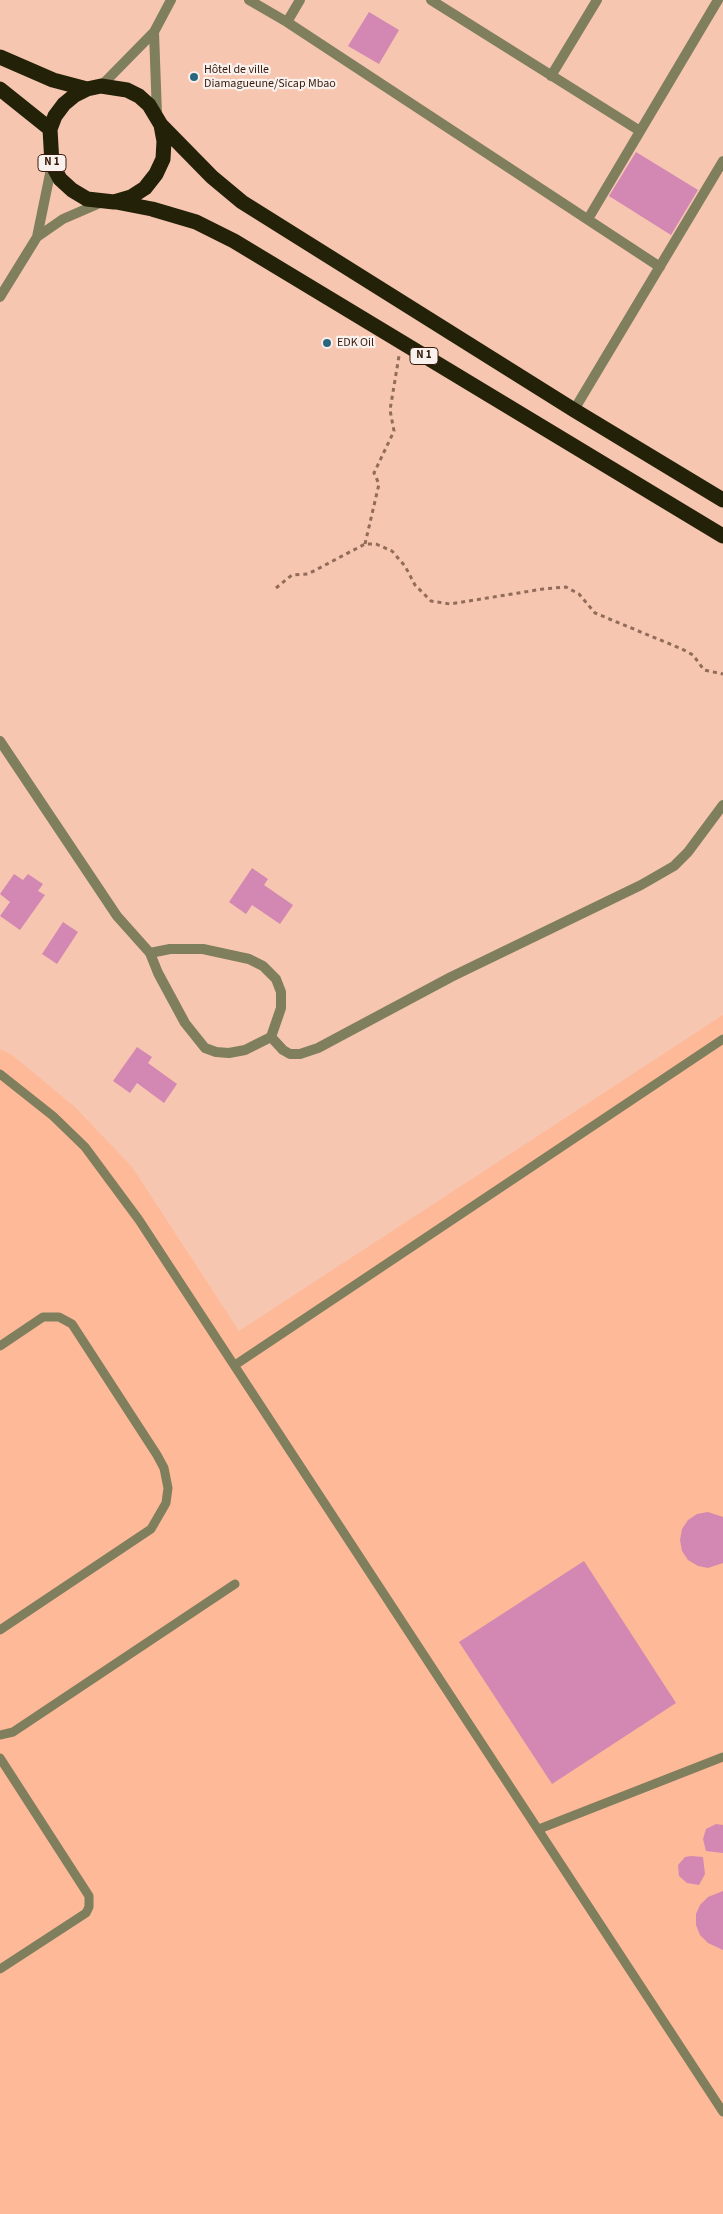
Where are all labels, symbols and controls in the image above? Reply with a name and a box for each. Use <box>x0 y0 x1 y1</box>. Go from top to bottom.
place label: Hôtel de ville Diamagueune/Sicap Mbao <box>204 63 336 91</box>
marker: Hôtel de ville Diamagueune/Sicap Mbao <box>188 71 200 83</box>
road number: N 1 <box>38 154 66 172</box>
place label: EDK Oil <box>337 336 374 350</box>
marker: EDK Oil <box>321 337 333 349</box>
road number: N 1 <box>410 348 438 364</box>

